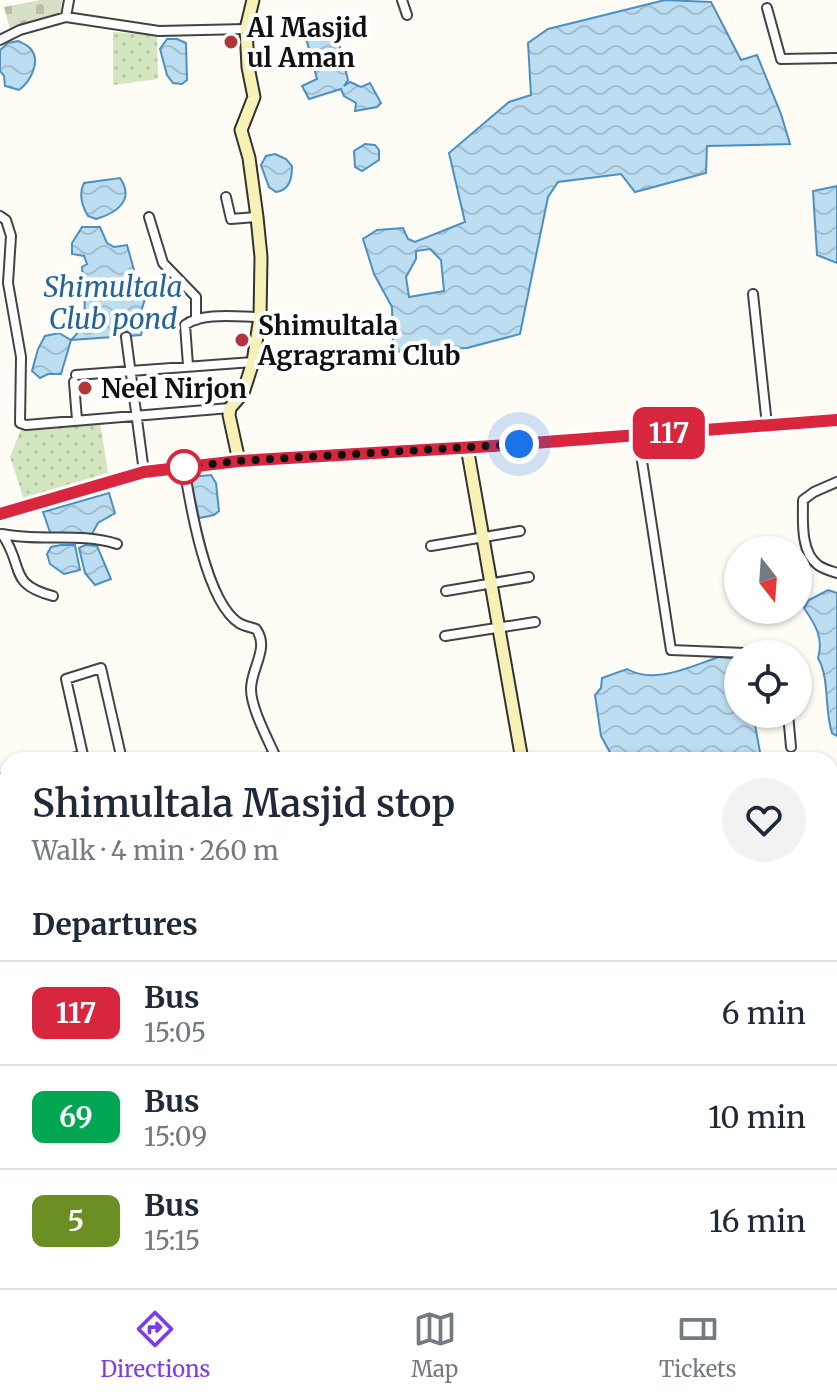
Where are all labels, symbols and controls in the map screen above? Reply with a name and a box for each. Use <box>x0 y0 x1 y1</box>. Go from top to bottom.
place label: Al Masjid ul Aman <box>246 11 368 74</box>
marker: Al Masjid ul Aman <box>222 33 240 51</box>
water label: Shimultala Club pond <box>43 269 183 337</box>
place label: Shimultala Agragrami Club <box>257 309 461 372</box>
marker: Shimultala Agragrami Club <box>233 331 251 349</box>
place label: Neel Nirjon <box>101 372 247 405</box>
marker: Neel Nirjon <box>76 379 94 397</box>
line badge: 117 <box>623 407 715 459</box>
text: 117 <box>649 415 689 451</box>
your location <box>499 424 539 464</box>
unlabelled marker <box>167 450 201 484</box>
north arrow <box>724 536 812 624</box>
map controls <box>724 536 812 728</box>
button: locate <box>724 640 812 728</box>
button: heart <box>722 778 806 862</box>
text: Shimultala Masjid stop <box>32 780 455 827</box>
text: Walk · 4 min · 260 m <box>32 834 279 867</box>
text: Departures <box>32 905 198 943</box>
text: Bus <box>144 978 200 1016</box>
text: 6 min <box>721 994 806 1032</box>
text: 117 <box>56 995 96 1031</box>
text: 15:05 <box>144 1016 206 1049</box>
text: Bus <box>144 1082 200 1120</box>
text: 10 min <box>708 1098 806 1136</box>
text: 69 <box>59 1099 93 1135</box>
text: 15:09 <box>144 1120 207 1153</box>
text: Bus <box>144 1186 200 1224</box>
text: 16 min <box>709 1202 806 1240</box>
text: 5 <box>68 1203 84 1239</box>
text: 15:15 <box>144 1224 200 1257</box>
tab: Directions <box>100 1307 210 1383</box>
tab: Map <box>411 1307 458 1383</box>
tab: Tickets <box>659 1307 737 1383</box>

